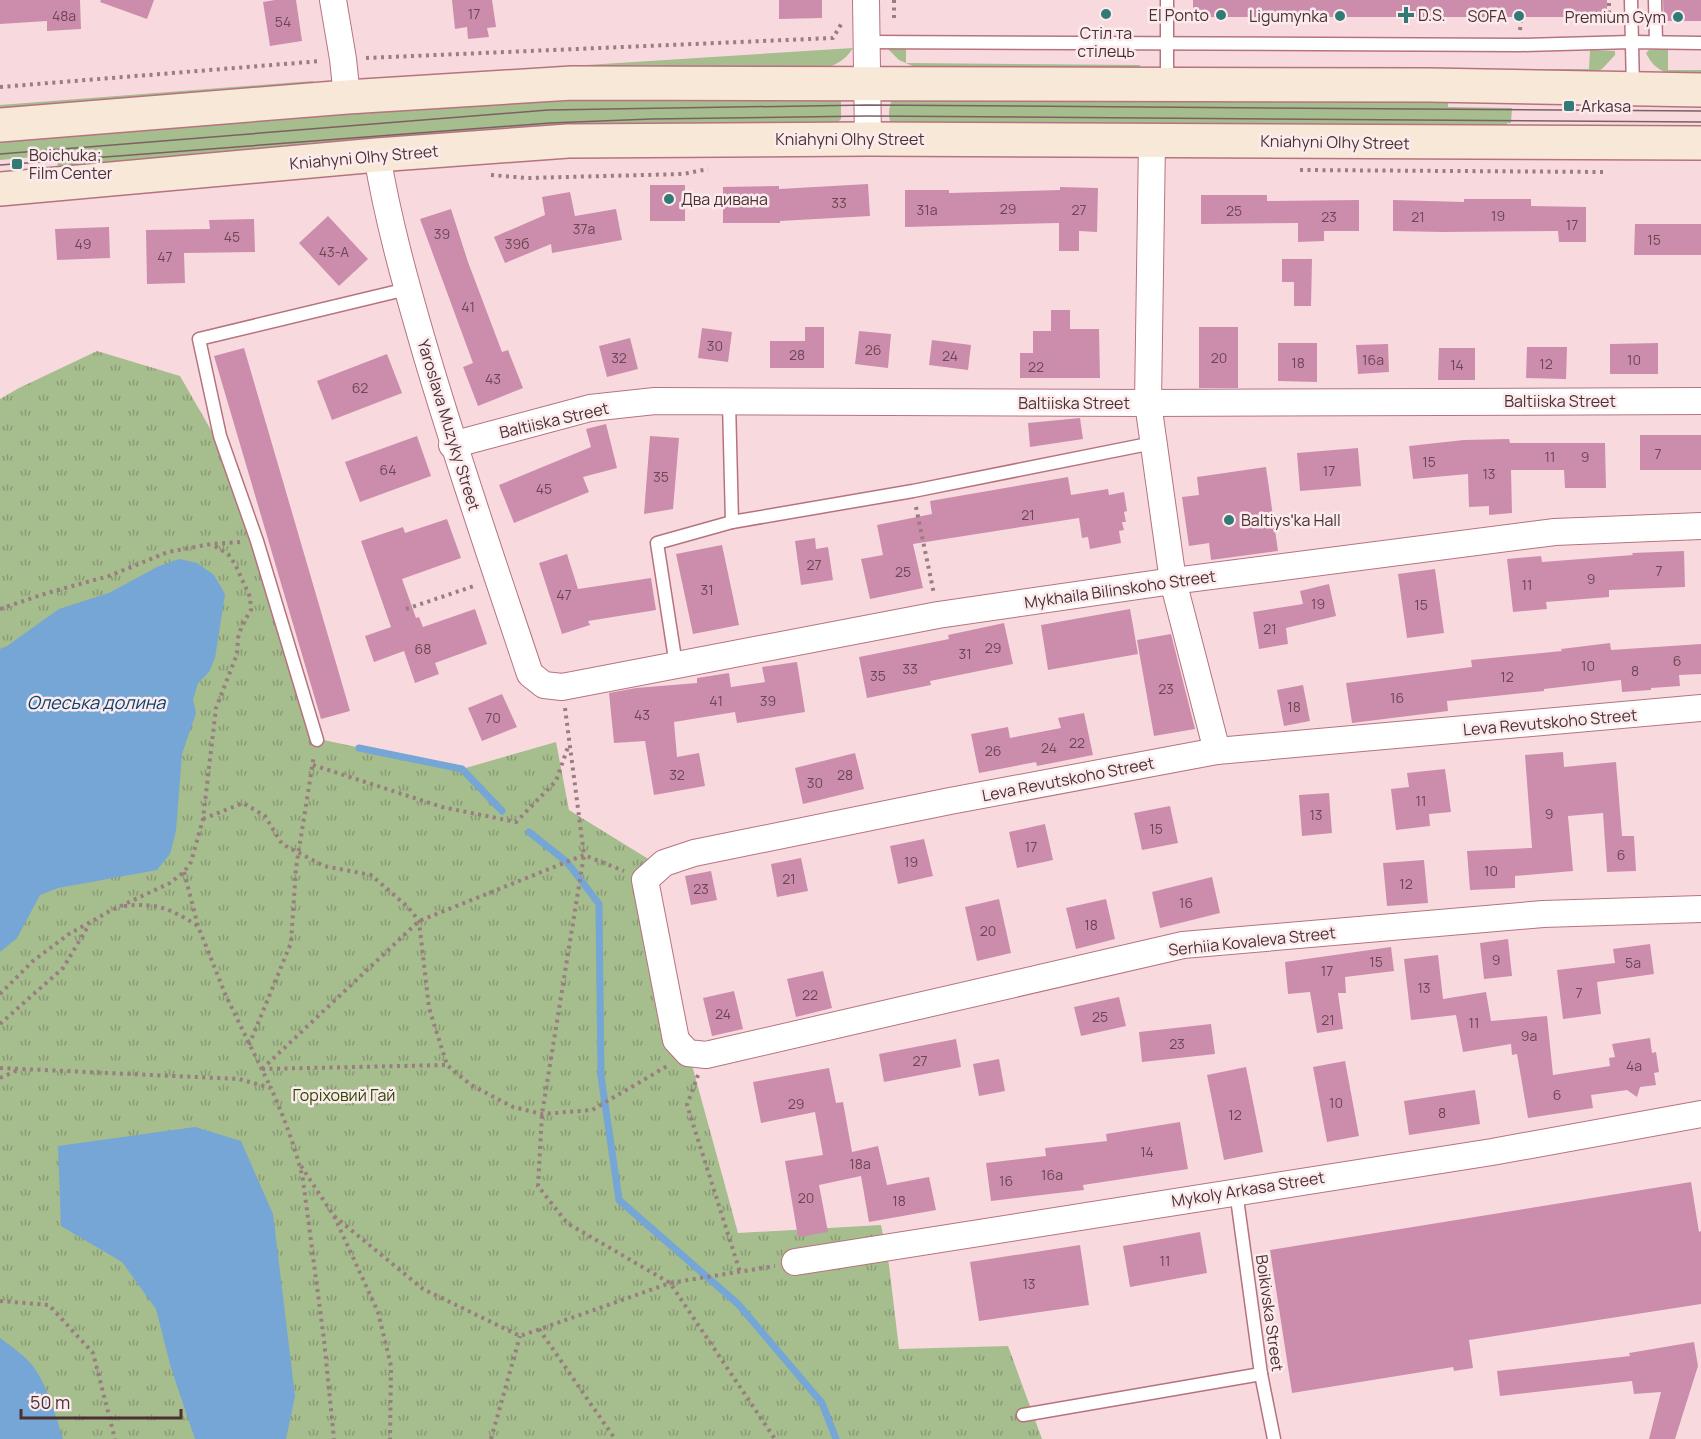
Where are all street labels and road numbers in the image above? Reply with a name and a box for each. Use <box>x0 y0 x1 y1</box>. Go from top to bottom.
street label: Kniahyni Olhy Street <box>775 128 925 150</box>
street label: Kniahyni Olhy Street <box>1260 130 1410 154</box>
street label: Kniahyni Olhy Street <box>289 140 439 174</box>
street label: Yaroslava Muzyky Street <box>412 337 486 513</box>
street label: Baltiiska Street <box>1504 390 1616 412</box>
street label: Baltiiska Street <box>1018 392 1130 414</box>
street label: Baltiiska Street <box>497 397 611 443</box>
street label: Mykhaila Bilinskoho Street <box>1023 565 1217 613</box>
street label: Leva Revutskoho Street <box>1462 703 1638 741</box>
street label: Leva Revutskoho Street <box>980 752 1156 806</box>
street label: Serhiia Kovaleva Street <box>1167 921 1337 961</box>
street label: Mykoly Arkasa Street <box>1170 1166 1326 1212</box>
street label: Boikivska Street <box>1251 1253 1289 1373</box>

